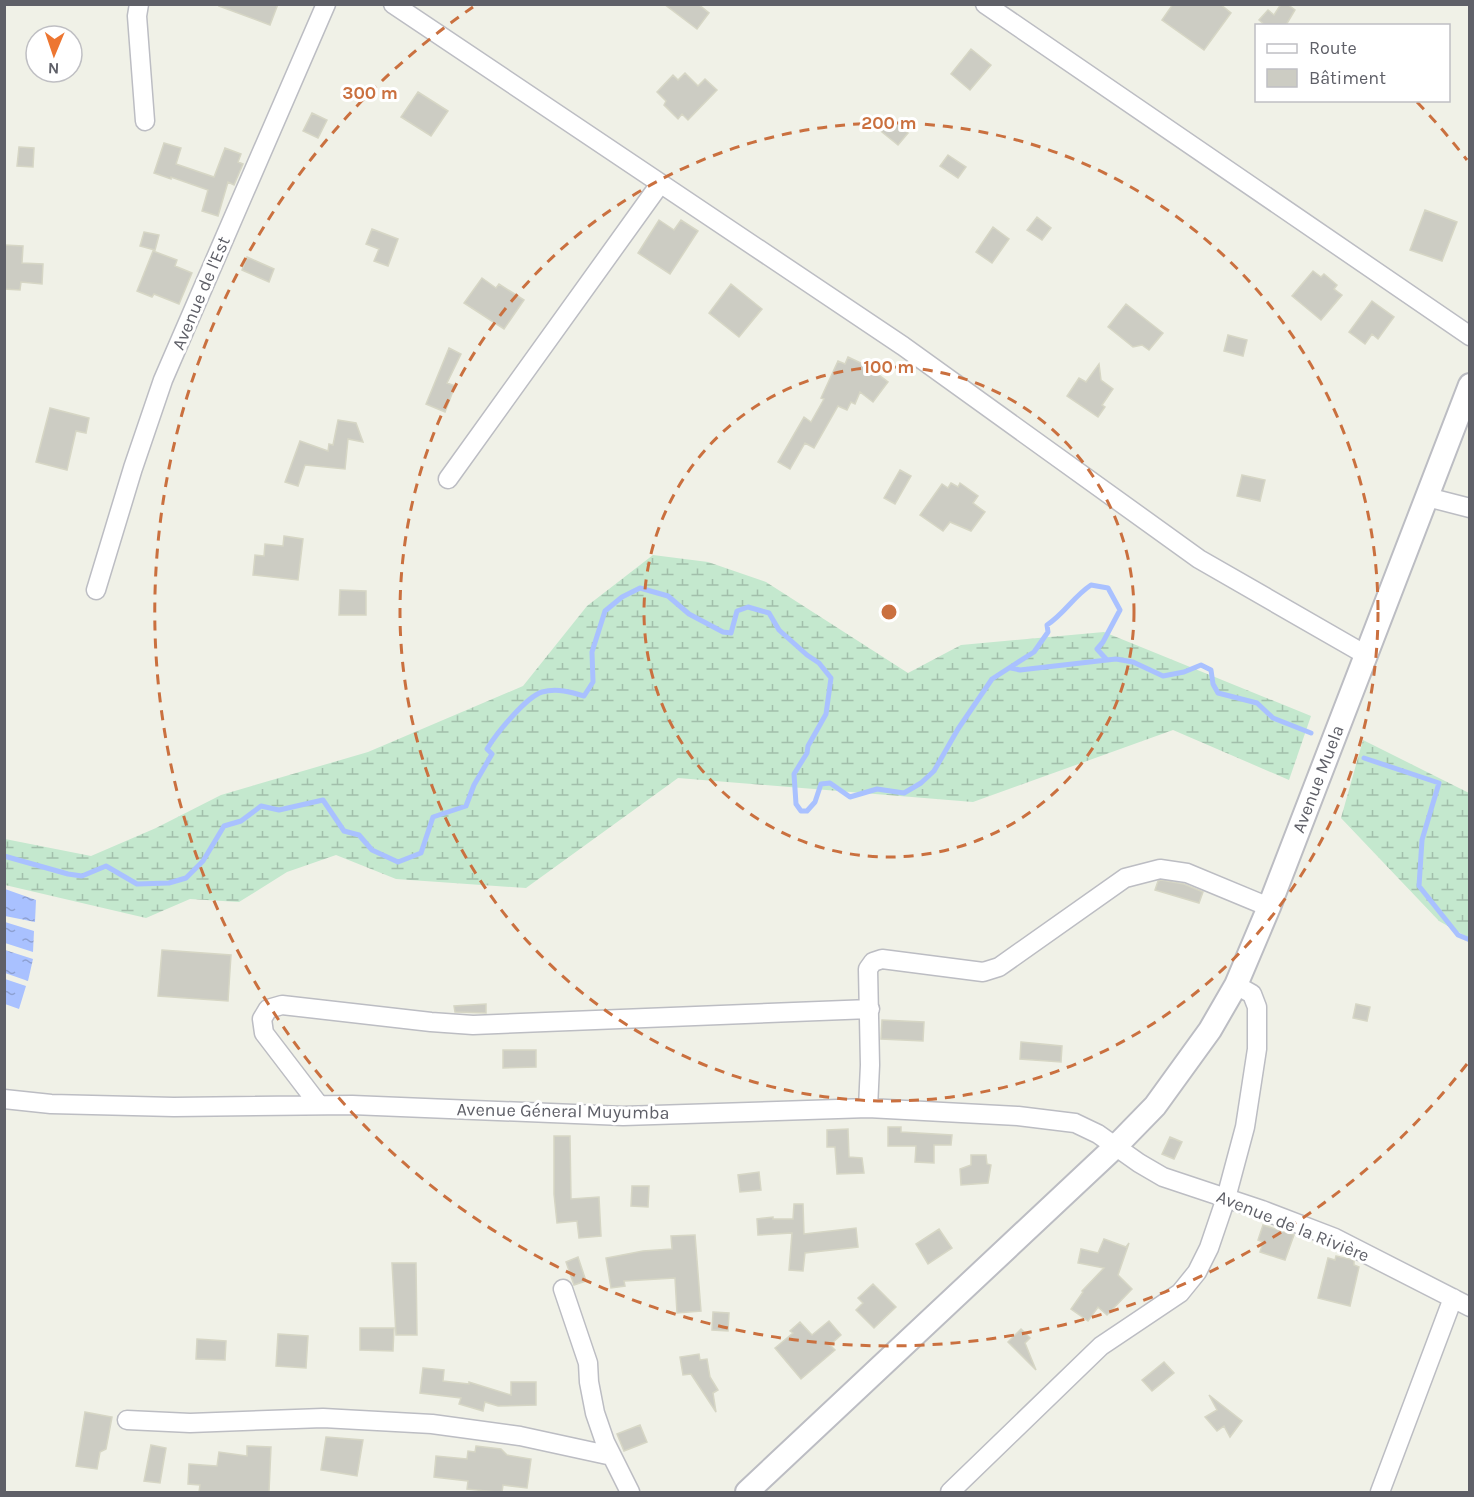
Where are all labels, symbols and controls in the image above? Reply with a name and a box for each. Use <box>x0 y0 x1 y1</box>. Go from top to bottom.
north arrow <box>24 24 84 84</box>
legend <box>1255 24 1450 102</box>
text: Route <box>1309 37 1357 59</box>
text: N <box>47 59 60 78</box>
text: Bâtiment <box>1309 67 1386 89</box>
text: 300 m <box>342 82 398 104</box>
text: 200 m <box>861 112 917 134</box>
street label: Avenue de l'Est <box>167 233 235 353</box>
text: 100 m <box>864 356 914 378</box>
centre of rings <box>879 602 899 622</box>
street label: Avenue Muela <box>1287 722 1349 836</box>
street label: Avenue Géneral Muyumba <box>456 1098 670 1124</box>
street label: Avenue de la Rivière <box>1213 1185 1373 1267</box>

